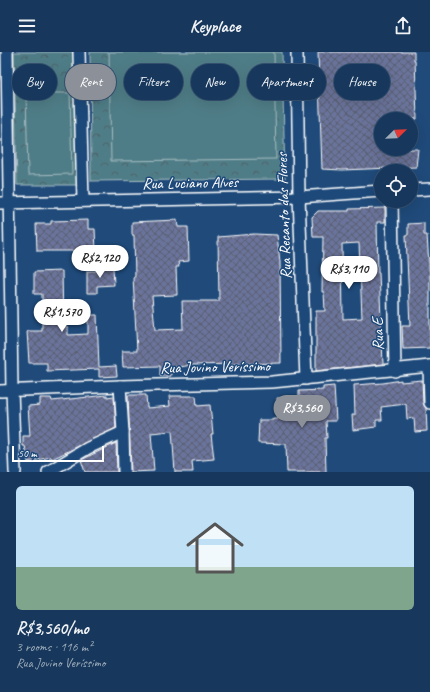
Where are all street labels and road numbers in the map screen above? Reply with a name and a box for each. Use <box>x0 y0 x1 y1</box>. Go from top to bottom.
street label: Rua Recanto das Flores <box>272 151 296 280</box>
street label: Rua Luciano Alves <box>142 172 239 194</box>
street label: Rua E <box>368 315 388 351</box>
street label: Rua Jovino Veríssimo <box>160 356 272 378</box>

